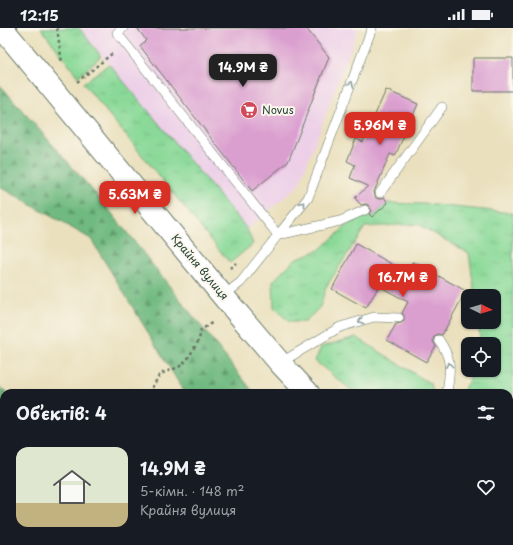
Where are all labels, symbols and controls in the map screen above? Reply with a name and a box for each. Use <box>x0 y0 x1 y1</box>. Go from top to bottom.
text: 12:15 <box>20 3 59 26</box>
pin: 14.9M ₴ <box>206 54 280 88</box>
text: 14.9M ₴ <box>218 57 268 76</box>
one-way arrow <box>346 80 354 87</box>
supermarket icon: Novus <box>239 100 259 120</box>
place label: Novus <box>262 101 294 118</box>
pin: 5.96M ₴ <box>343 112 417 146</box>
text: 5.96M ₴ <box>353 115 407 134</box>
pin: 5.63M ₴ <box>98 181 172 215</box>
text: 5.63M ₴ <box>108 184 162 203</box>
one-way arrow <box>298 202 305 209</box>
street label: Крайня вулиця <box>168 230 233 303</box>
pin: 16.7M ₴ <box>366 264 440 298</box>
text: 16.7M ₴ <box>378 267 428 286</box>
north arrow <box>461 289 501 329</box>
map controls <box>461 289 501 377</box>
one-way arrow <box>358 316 365 325</box>
button: locate <box>461 337 501 377</box>
one-way arrow <box>445 362 454 368</box>
text: Об’єктів: 4 <box>16 400 107 426</box>
icon: filters <box>475 402 497 424</box>
text: 14.9M ₴ <box>140 455 206 481</box>
icon: home <box>48 463 96 511</box>
icon: heart <box>475 476 497 498</box>
text: 5-кімн. · 148 m² <box>140 481 244 500</box>
text: Крайня вулиця <box>140 500 236 519</box>

